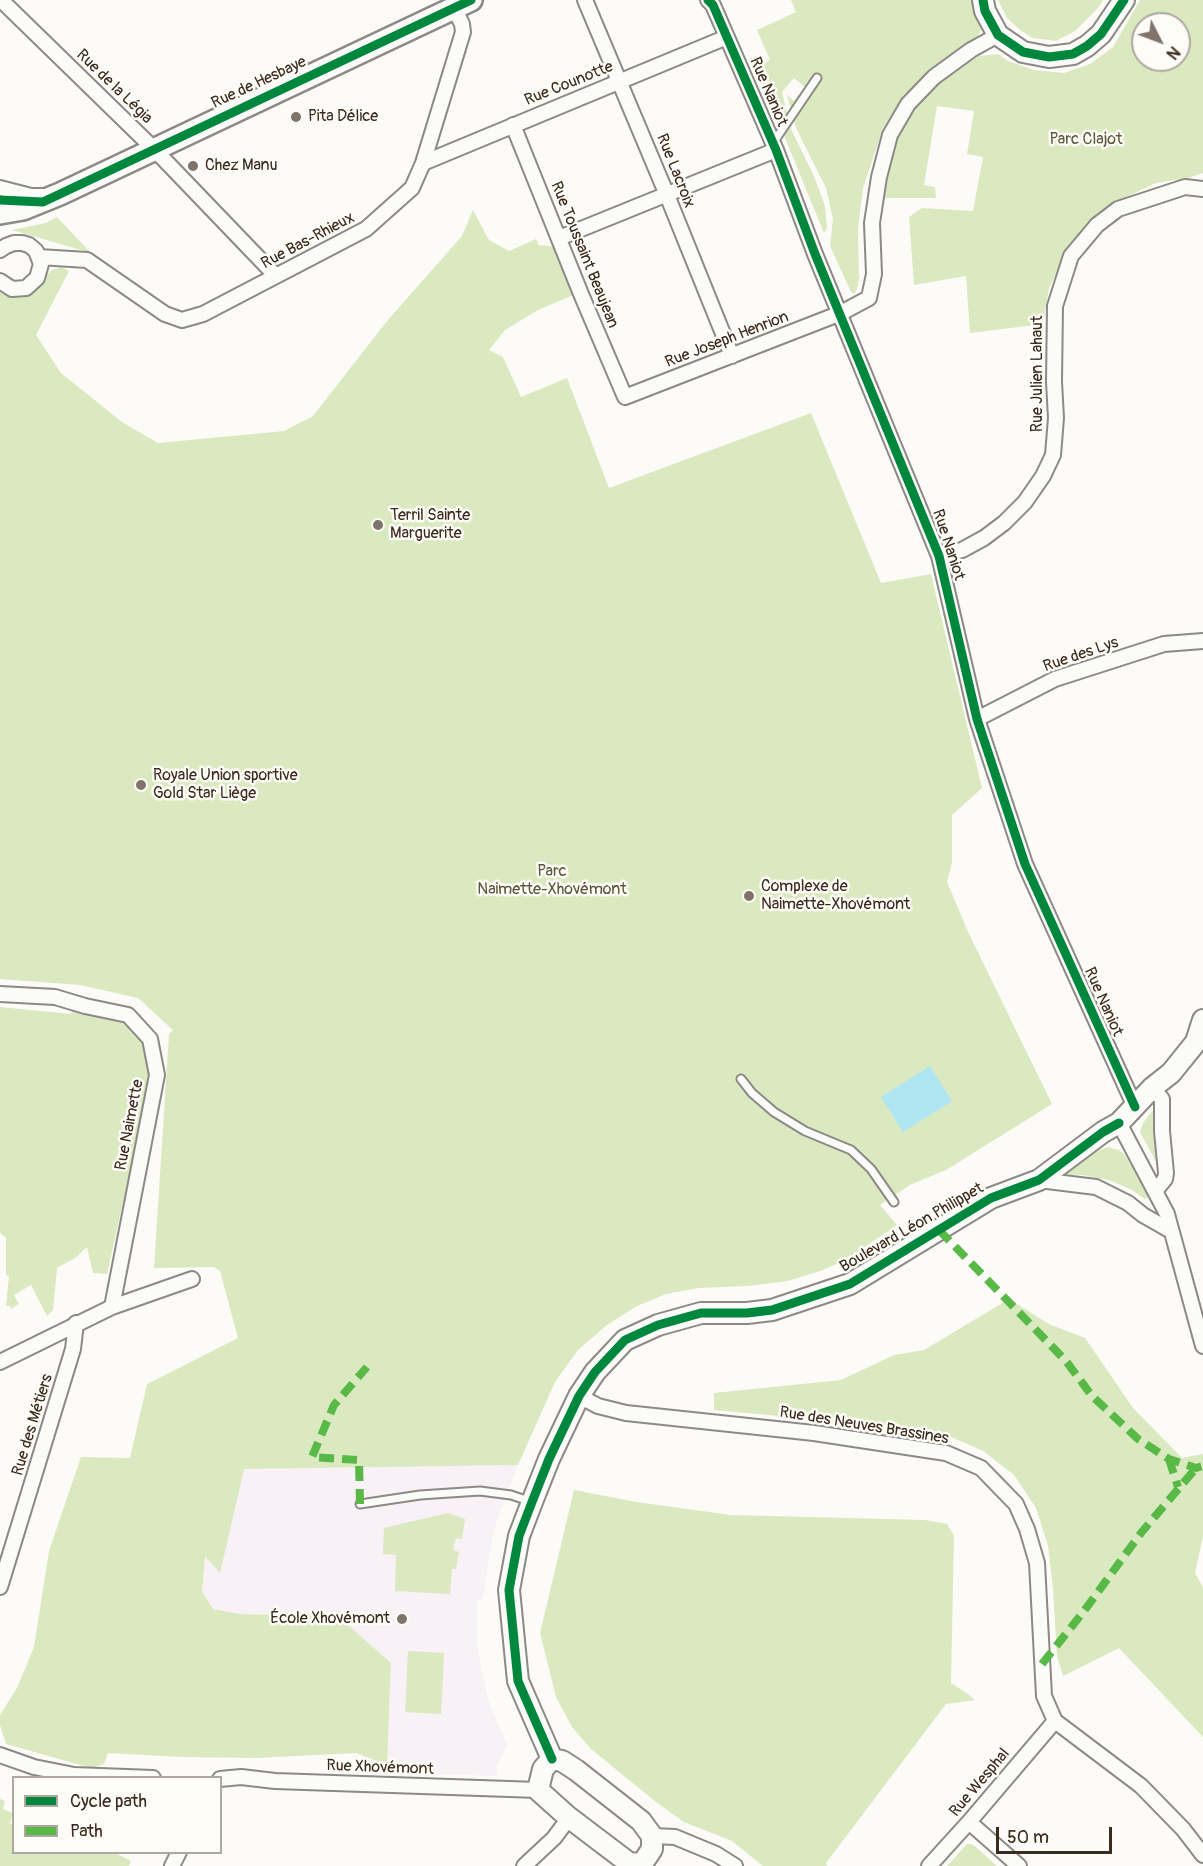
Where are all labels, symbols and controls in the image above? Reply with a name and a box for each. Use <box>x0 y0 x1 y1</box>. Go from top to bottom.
north arrow <box>1131 12 1191 72</box>
text: N <box>1162 42 1184 63</box>
street label: Rue de la Légia <box>72 46 156 128</box>
street label: Rue de Hesbaye <box>209 53 309 113</box>
street label: Rue Naniot <box>745 54 791 130</box>
street label: Rue Counotte <box>522 58 616 110</box>
place label: Pita Délice <box>308 107 378 127</box>
marker: Pita Délice <box>289 110 303 124</box>
park label: Parc Clajot <box>1050 130 1122 150</box>
street label: Rue Lacroix <box>651 131 699 211</box>
place label: Chez Manu <box>205 156 278 176</box>
marker: Chez Manu <box>186 159 200 173</box>
street label: Rue Toussaint Beaujean <box>546 179 622 331</box>
street label: Rue Bas-Rhieux <box>258 208 358 274</box>
street label: Rue Joseph Henrion <box>663 308 791 372</box>
street label: Rue Julien Lahaut <box>1028 316 1048 432</box>
place label: Terril Sainte Marguerite <box>390 506 470 544</box>
street label: Rue Naniot <box>928 507 968 583</box>
marker: Terril Sainte Marguerite <box>371 518 385 532</box>
street label: Rue des Lys <box>1041 633 1121 677</box>
place label: Royale Union sportive Gold Star Liège <box>153 766 298 804</box>
marker: Royale Union sportive Gold Star Liège <box>134 778 148 792</box>
park label: Parc Naimette-Xhovémont <box>477 862 627 900</box>
place label: Complexe de Naimette-Xhovémont <box>761 877 910 915</box>
marker: Complexe de Naimette-Xhovémont <box>742 889 756 903</box>
street label: Rue Naniot <box>1079 965 1127 1039</box>
street label: Rue Naimette <box>112 1078 148 1172</box>
street label: Boulevard Léon Philippet <box>837 1179 987 1277</box>
street label: Rue des Métiers <box>8 1372 58 1478</box>
street label: Rue des Neuves Brassines <box>778 1403 950 1449</box>
place label: École Xhovémont <box>270 1609 390 1629</box>
marker: École Xhovémont <box>395 1612 409 1626</box>
street label: Rue Wesphal <box>946 1745 1014 1821</box>
street label: Rue Xhovémont <box>326 1757 434 1779</box>
legend <box>12 1776 222 1854</box>
text: Cycle path <box>70 1790 147 1813</box>
scale bar <box>999 1815 1114 1853</box>
text: Path <box>70 1820 103 1843</box>
text: 50 m <box>1007 1826 1049 1849</box>

